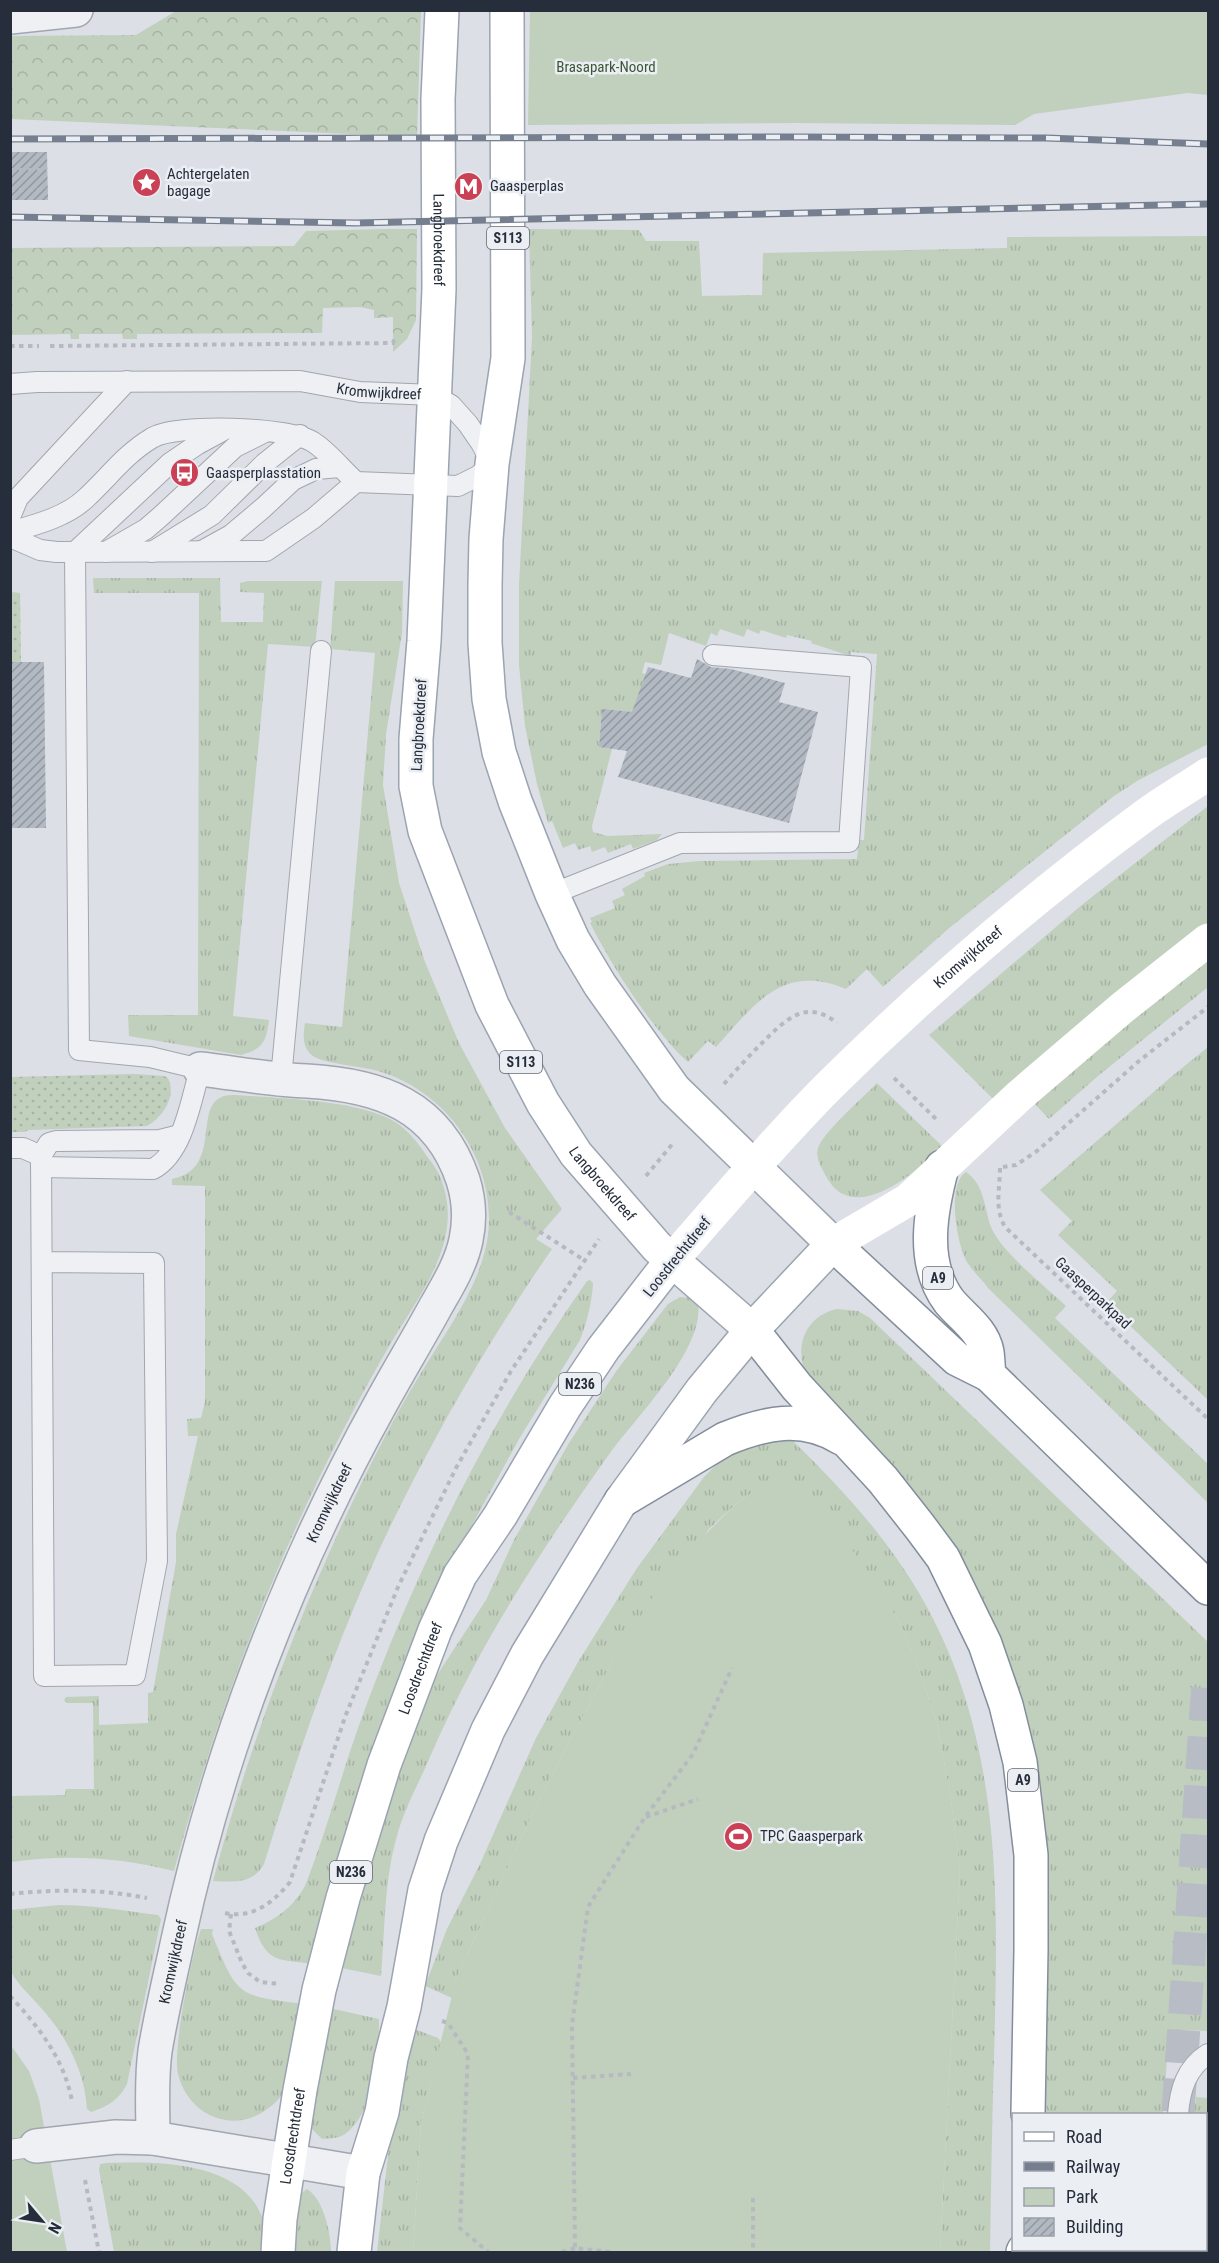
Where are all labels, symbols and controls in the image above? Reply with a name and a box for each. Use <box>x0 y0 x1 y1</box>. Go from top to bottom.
park label: Brasapark-Noord <box>556 58 656 76</box>
place label: Achtergelaten bagage <box>167 165 250 200</box>
place icon: Achtergelaten bagage <box>130 167 162 199</box>
metro station icon: Gaasperplas <box>453 170 485 202</box>
place label: Gaasperplas <box>490 177 564 195</box>
street label: Langbroekdreef <box>429 193 448 287</box>
road number: S113 <box>487 227 529 249</box>
street label: Kromwijkdreef <box>335 379 422 403</box>
bus stop icon: Gaasperplasstation <box>169 457 201 489</box>
place label: Gaasperplasstation <box>206 464 321 482</box>
street label: Langbroekdreef <box>408 678 430 772</box>
street label: Kromwijkdreef <box>930 922 1006 992</box>
road number: S113 <box>500 1051 542 1073</box>
street label: Langbroekdreef <box>565 1144 639 1225</box>
street label: Loosdrechtdreef <box>639 1213 715 1300</box>
street label: Gaasperparkpad <box>1051 1253 1135 1333</box>
road number: A9 <box>923 1267 953 1289</box>
road number: N236 <box>559 1373 601 1395</box>
street label: Kromwijkdreef <box>303 1460 356 1545</box>
street label: Loosdrechtdreef <box>395 1619 446 1717</box>
road number: A9 <box>1008 1769 1038 1791</box>
sports icon: TPC Gaasperpark <box>723 1820 755 1852</box>
place label: TPC Gaasperpark <box>760 1827 863 1845</box>
road number: N236 <box>330 1861 372 1883</box>
street label: Kromwijkdreef <box>155 1918 191 2006</box>
street label: Loosdrechtdreef <box>277 2086 309 2186</box>
legend <box>1012 2113 1207 2251</box>
text: Road <box>1066 2126 1102 2147</box>
text: Railway <box>1066 2156 1121 2177</box>
text: Park <box>1066 2186 1098 2207</box>
north arrow <box>12 2191 72 2251</box>
text: Building <box>1066 2216 1123 2237</box>
text: N <box>44 2219 65 2237</box>

